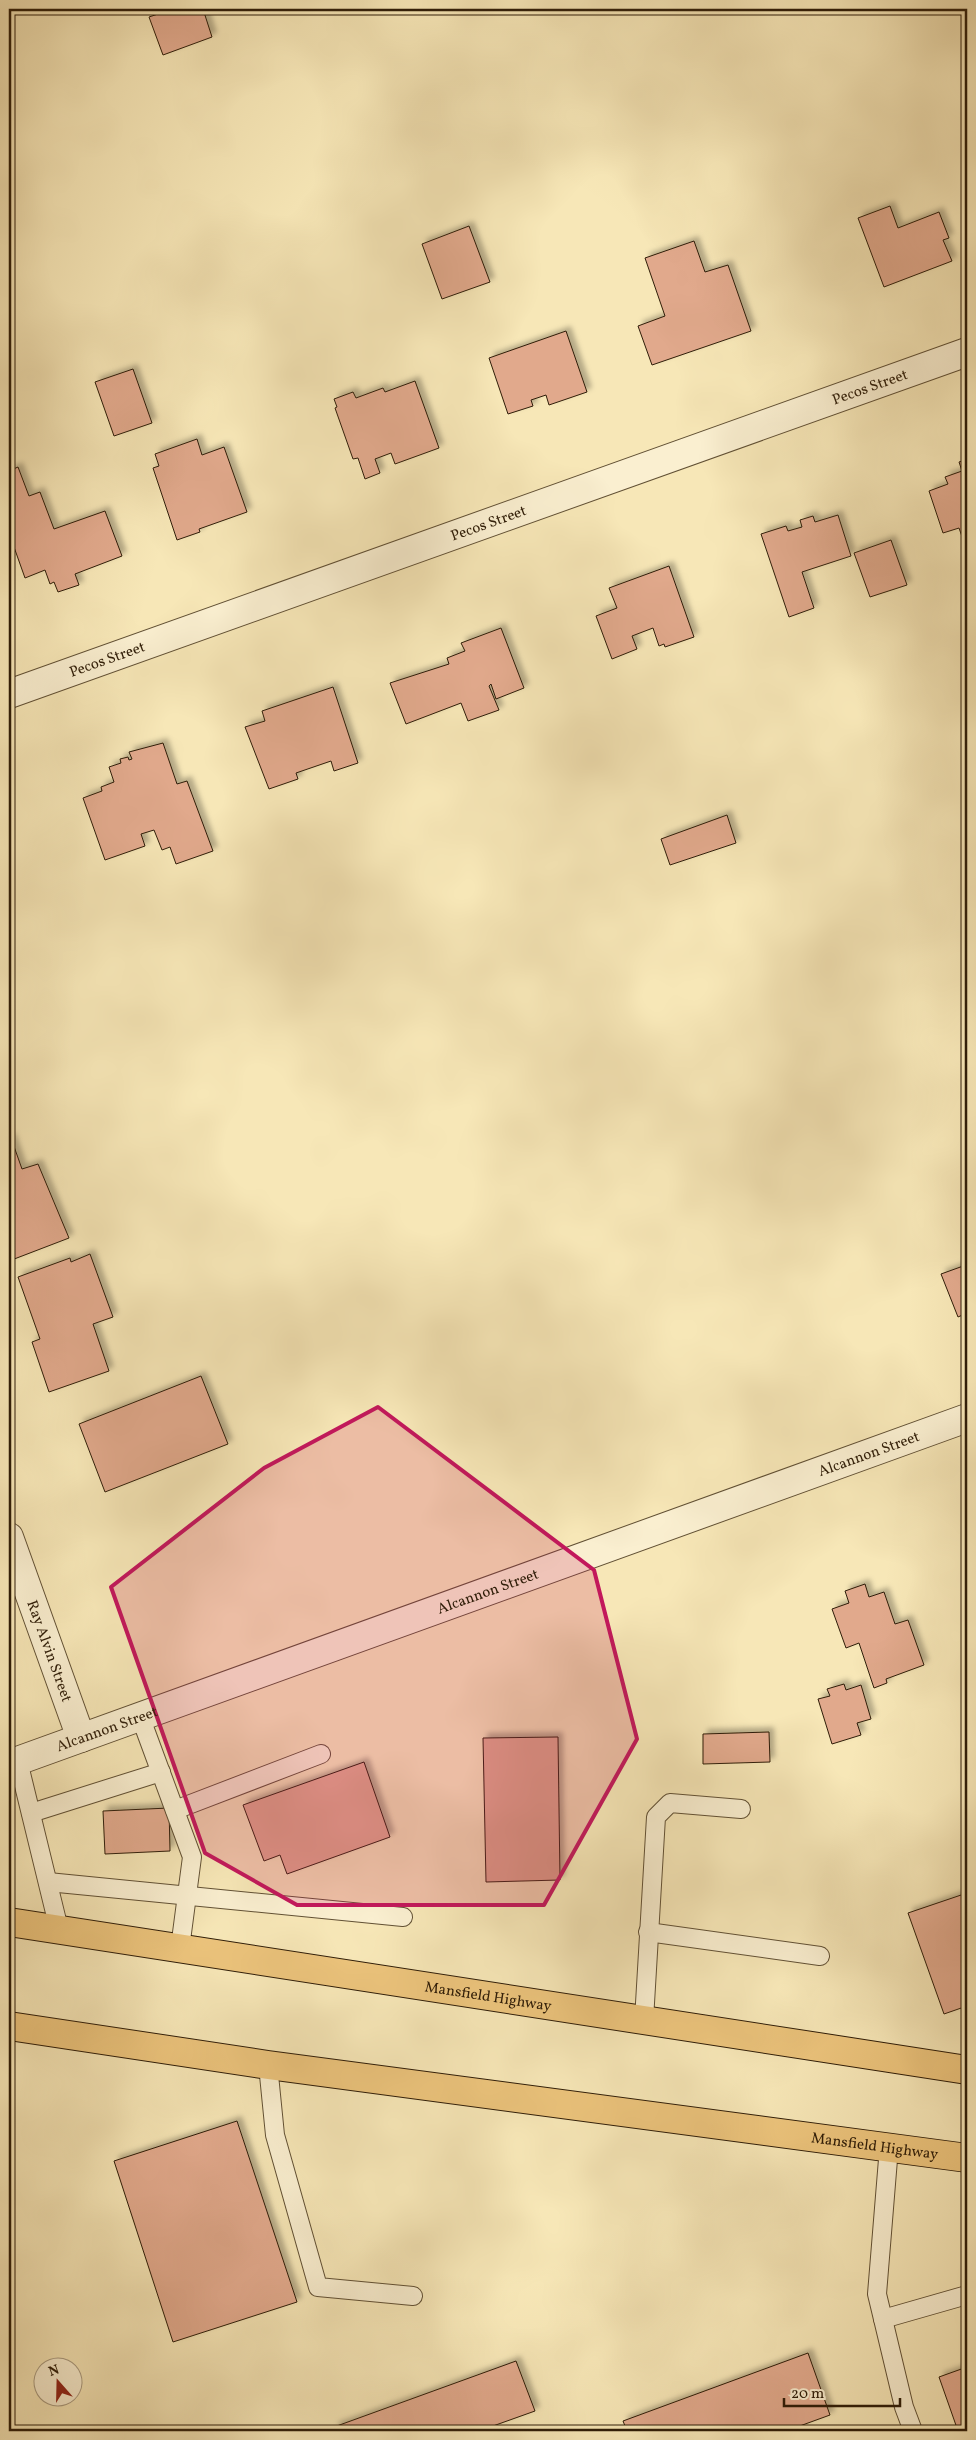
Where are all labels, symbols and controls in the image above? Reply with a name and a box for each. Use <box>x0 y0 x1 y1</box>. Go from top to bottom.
street label: Pecos Street <box>830 365 911 411</box>
street label: Pecos Street <box>448 501 530 547</box>
street label: Pecos Street <box>67 637 148 684</box>
street label: Alcannon Street <box>815 1427 923 1483</box>
street label: Alcannon Street <box>435 1565 542 1620</box>
street label: Ray Alvin Street <box>20 1598 76 1705</box>
street label: Alcannon Street <box>54 1702 161 1758</box>
street label: Mansfield Highway <box>423 1977 553 2018</box>
street label: Mansfield Highway <box>810 2128 939 2166</box>
north arrow <box>32 2358 82 2408</box>
text: N <box>46 2361 62 2382</box>
scale bar <box>784 2375 900 2407</box>
text: 20 m <box>791 2384 824 2405</box>

